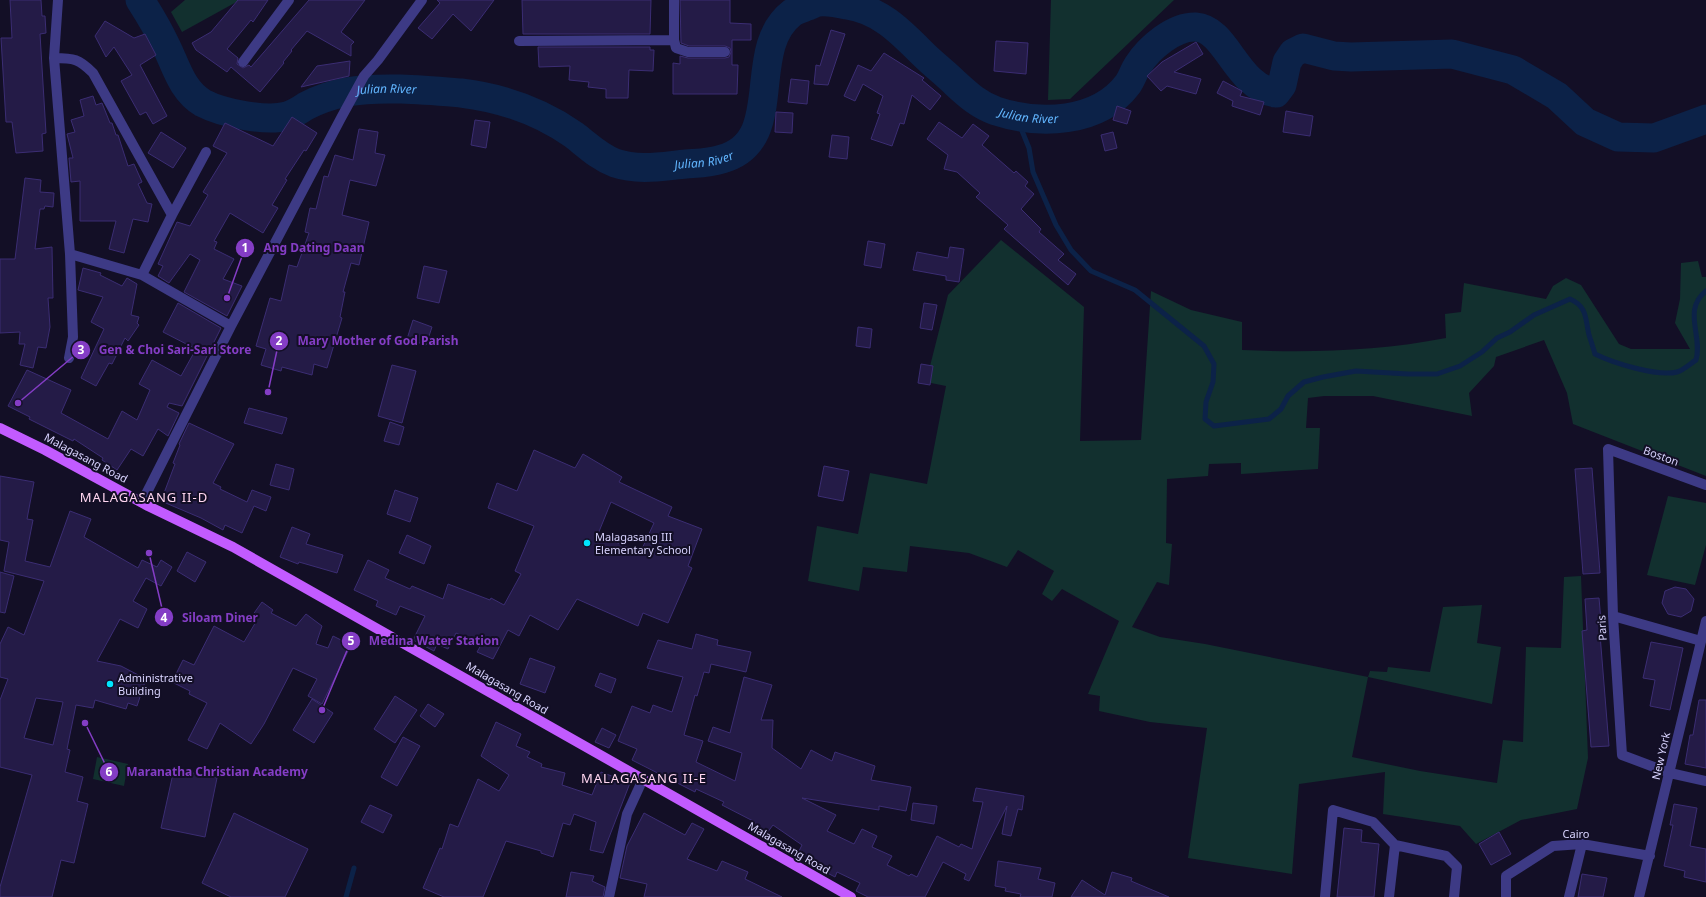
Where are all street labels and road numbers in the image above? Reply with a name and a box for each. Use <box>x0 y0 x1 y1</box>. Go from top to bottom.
street label: Malagasang Road <box>42 429 131 486</box>
street label: Boston <box>1641 442 1681 469</box>
street label: Paris <box>1593 615 1610 641</box>
street label: Malagasang Road <box>463 658 551 717</box>
street label: New York <box>1648 730 1673 781</box>
street label: Malagasang Road <box>745 818 833 877</box>
street label: Cairo <box>1563 826 1590 841</box>

